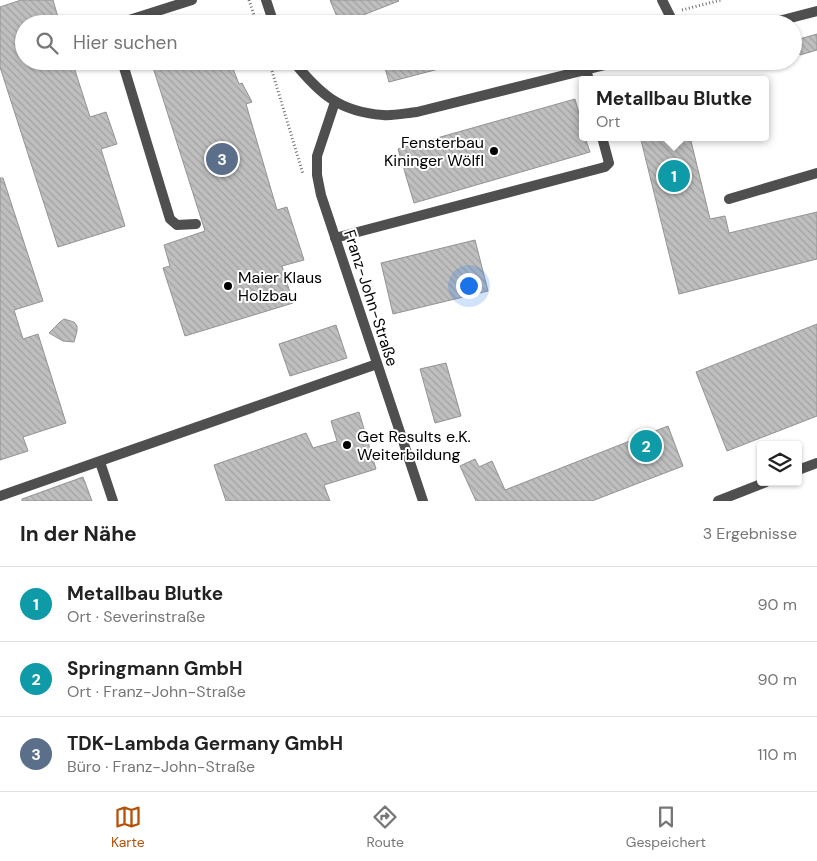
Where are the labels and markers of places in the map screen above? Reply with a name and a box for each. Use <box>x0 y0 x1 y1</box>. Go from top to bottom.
place label: Fensterbau Kininger Wölfl <box>384 132 484 171</box>
pin: 3 <box>206 140 238 178</box>
marker: Fensterbau Kininger Wölfl <box>488 145 500 157</box>
pin: 1 <box>658 157 690 195</box>
place label: Maier Klaus Holzbau <box>238 267 322 306</box>
marker: Maier Klaus Holzbau <box>222 280 234 292</box>
place label: Get Results e.K. Weiterbildung <box>357 426 471 465</box>
pin: 2 <box>630 427 662 465</box>
marker: Get Results e.K. Weiterbildung <box>341 439 353 451</box>

